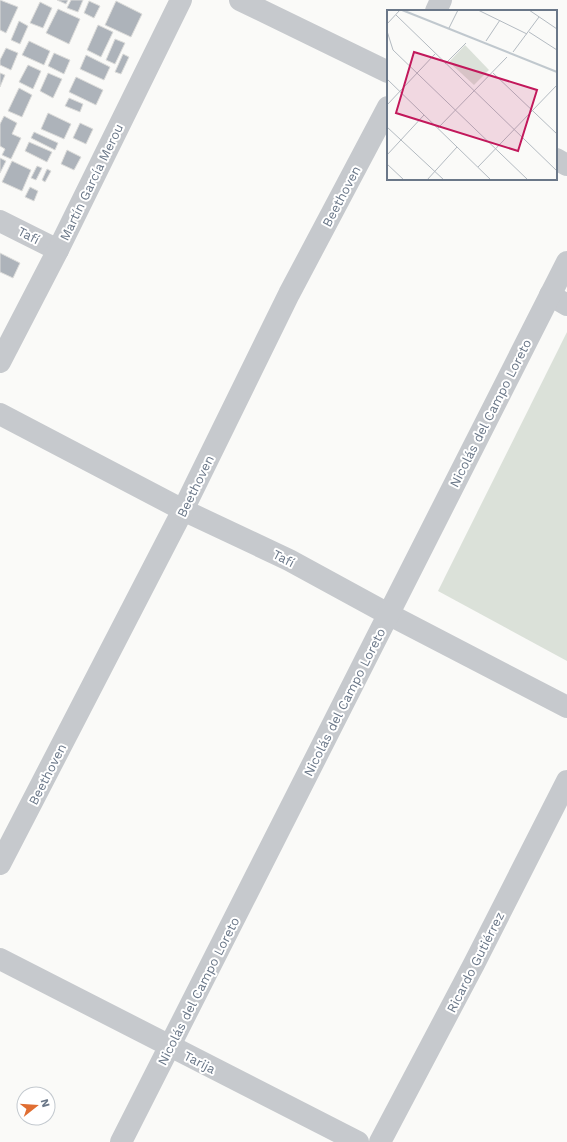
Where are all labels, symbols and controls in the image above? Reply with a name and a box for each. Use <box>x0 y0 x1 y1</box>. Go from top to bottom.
inset map <box>387 10 557 180</box>
street label: Martín García Merou <box>57 121 126 243</box>
street label: Beethoven <box>319 163 364 229</box>
street label: Tafí <box>15 224 43 247</box>
street label: Nicolás del Campo Loreto <box>446 336 535 490</box>
street label: Beethoven <box>174 453 217 520</box>
street label: Tafí <box>270 547 298 570</box>
street label: Nicolás del Campo Loreto <box>300 625 389 779</box>
street label: Beethoven <box>26 741 69 807</box>
street label: Ricardo Gutiérrez <box>444 909 507 1015</box>
street label: Nicolás del Campo Loreto <box>154 914 243 1068</box>
street label: Tarija <box>181 1048 219 1077</box>
north arrow <box>16 1086 56 1126</box>
text: N <box>38 1097 52 1109</box>

